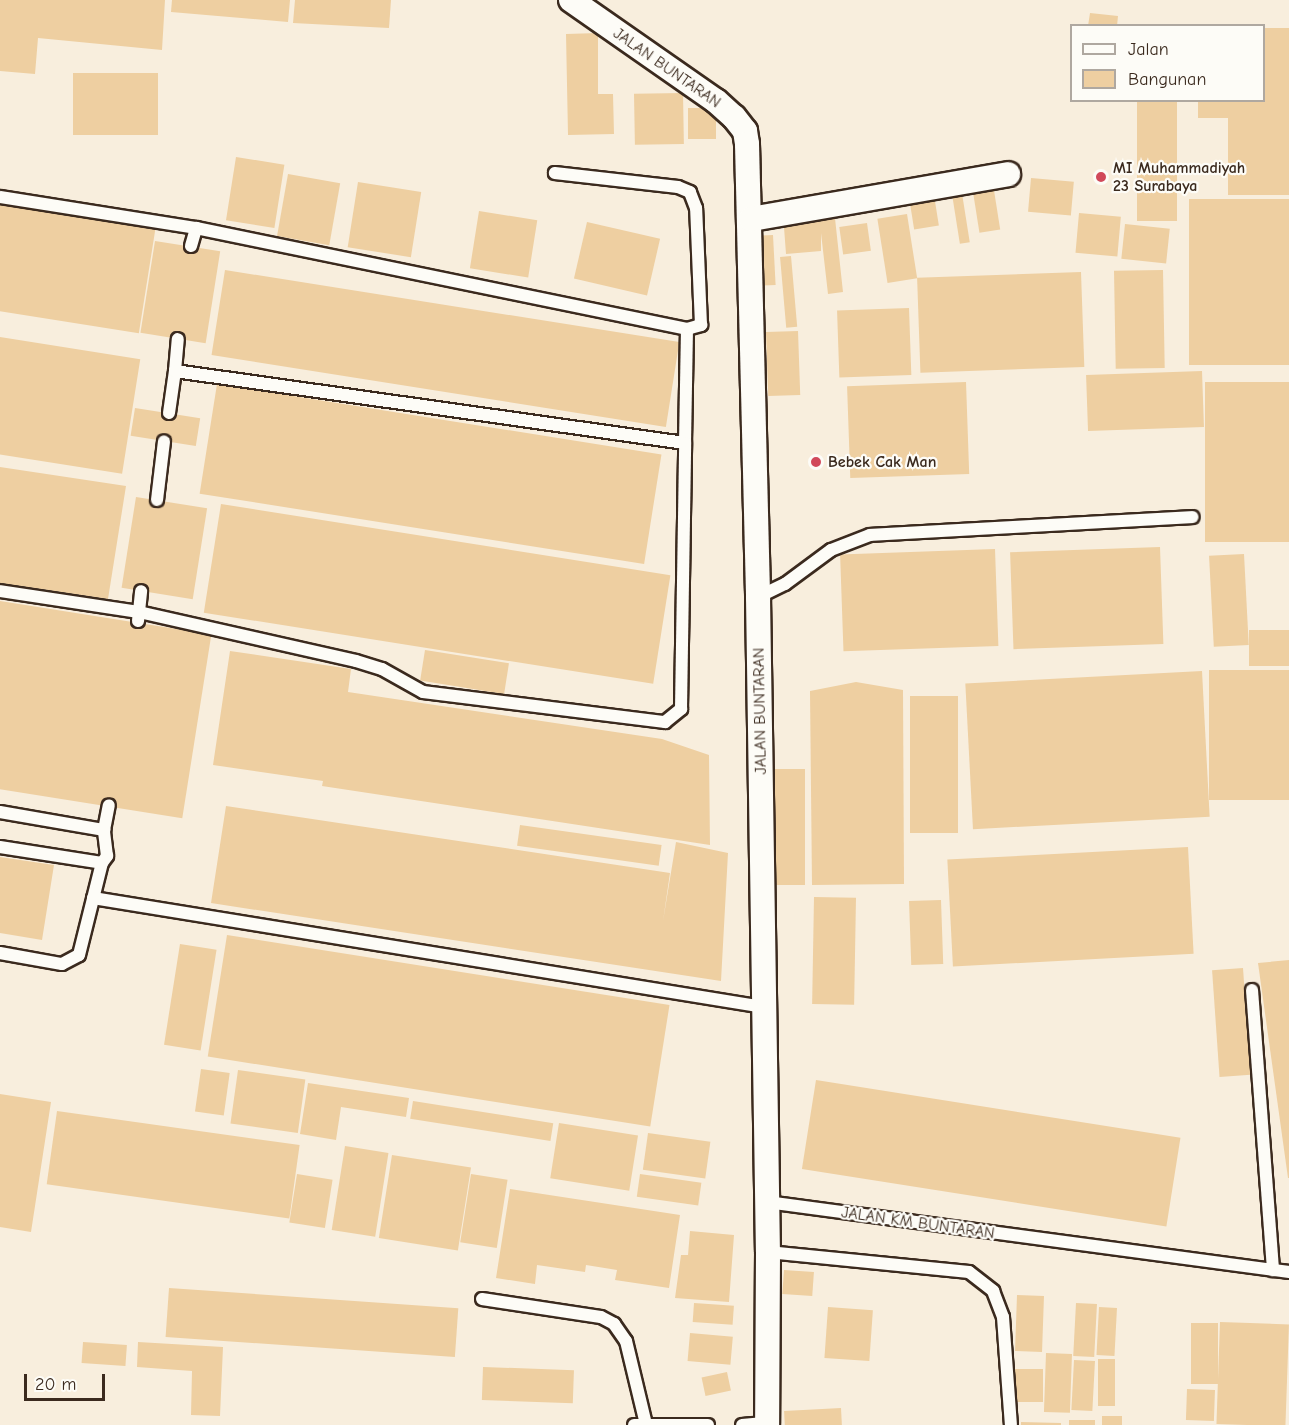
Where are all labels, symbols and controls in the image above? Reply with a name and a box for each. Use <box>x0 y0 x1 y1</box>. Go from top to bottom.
street label: JALAN BUNTARAN <box>610 24 724 112</box>
legend <box>1070 24 1265 102</box>
text: Jalan <box>1128 39 1169 60</box>
text: Bangunan <box>1128 69 1206 90</box>
place label: MI Muhammadiyah 23 Surabaya <box>1113 158 1245 196</box>
marker: MI Muhammadiyah 23 Surabaya <box>1094 170 1108 184</box>
place label: Bebek Cak Man <box>828 452 936 472</box>
marker: Bebek Cak Man <box>809 455 823 469</box>
street label: JALAN BUNTARAN <box>749 647 771 775</box>
street label: JALAN KM BUNTARAN <box>840 1203 996 1243</box>
scale bar <box>27 1362 108 1400</box>
text: 20 m <box>35 1374 76 1395</box>

